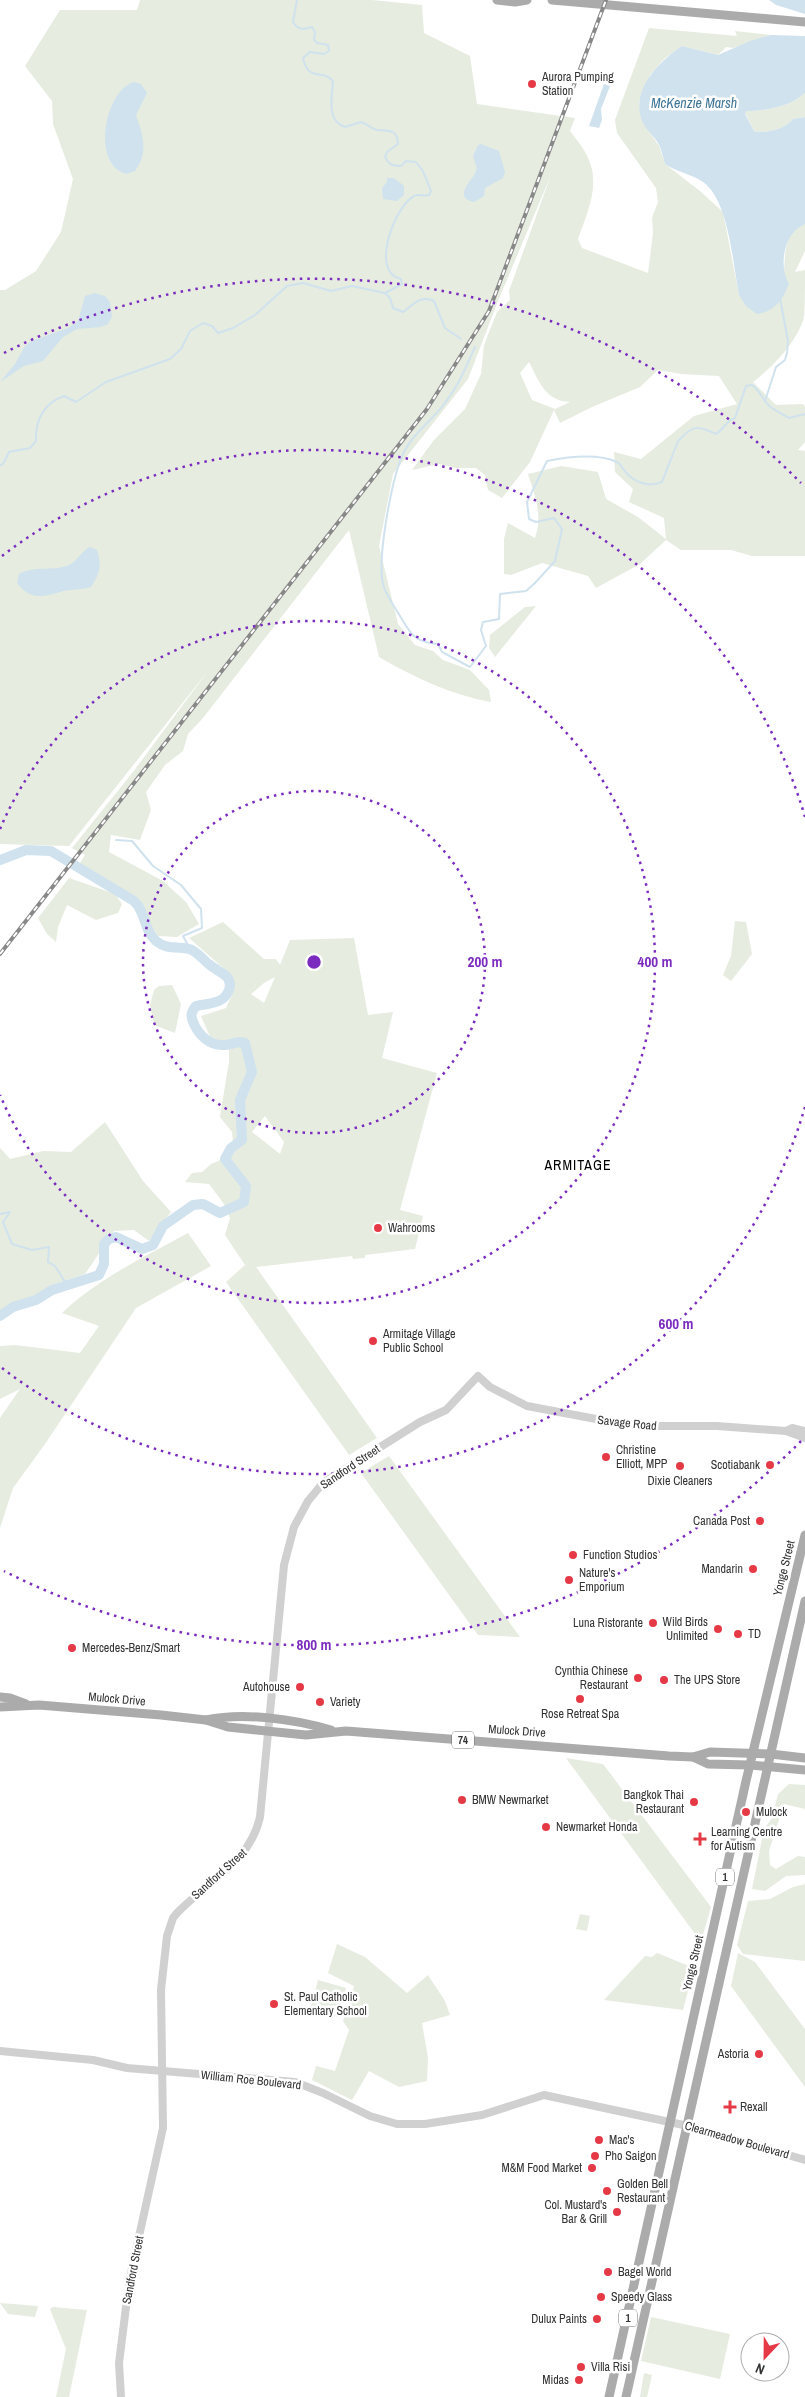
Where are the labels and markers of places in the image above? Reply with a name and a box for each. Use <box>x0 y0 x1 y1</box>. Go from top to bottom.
place label: Aurora Pumping Station <box>541 69 614 99</box>
marker: Aurora Pumping Station <box>526 78 538 90</box>
centre of rings <box>305 953 323 971</box>
place label: Wahrooms <box>388 1220 435 1236</box>
marker: Wahrooms <box>372 1222 384 1234</box>
place label: Armitage Village Public School <box>382 1326 456 1356</box>
marker: Armitage Village Public School <box>367 1335 379 1347</box>
place label: Christine Elliott, MPP <box>616 1442 668 1472</box>
marker: Christine Elliott, MPP <box>600 1451 612 1463</box>
place label: Scotiabank <box>711 1457 760 1473</box>
marker: Scotiabank <box>764 1459 776 1471</box>
marker: Dixie Cleaners <box>674 1460 686 1472</box>
place label: Dixie Cleaners <box>647 1473 713 1489</box>
place label: Canada Post <box>693 1513 750 1529</box>
marker: Canada Post <box>754 1515 766 1527</box>
place label: Function Studios <box>583 1547 657 1563</box>
marker: Function Studios <box>567 1549 579 1561</box>
place label: Mandarin <box>701 1561 743 1577</box>
marker: Mandarin <box>747 1563 759 1575</box>
place label: Nature's Emporium <box>579 1565 624 1595</box>
marker: Nature's Emporium <box>563 1574 575 1586</box>
place label: Wild Birds Unlimited <box>663 1614 708 1644</box>
place label: Luna Ristorante <box>573 1615 643 1631</box>
marker: Luna Ristorante <box>647 1617 659 1629</box>
marker: Wild Birds Unlimited <box>712 1623 724 1635</box>
place label: TD <box>748 1626 761 1642</box>
marker: TD <box>732 1628 744 1640</box>
place label: Mercedes-Benz/Smart <box>82 1640 180 1656</box>
marker: Mercedes-Benz/Smart <box>66 1642 78 1654</box>
place label: Cynthia Chinese Restaurant <box>555 1663 628 1693</box>
marker: Cynthia Chinese Restaurant <box>632 1672 644 1684</box>
place label: The UPS Store <box>674 1672 740 1688</box>
marker: The UPS Store <box>658 1674 670 1686</box>
place label: Autohouse <box>242 1679 290 1695</box>
marker: Autohouse <box>294 1681 306 1693</box>
marker: Rose Retreat Spa <box>574 1693 586 1705</box>
place label: Variety <box>330 1694 361 1710</box>
marker: Variety <box>314 1696 326 1708</box>
place label: Rose Retreat Spa <box>541 1706 620 1722</box>
place label: Bangkok Thai Restaurant <box>623 1787 684 1817</box>
place label: BMW Newmarket <box>472 1792 549 1808</box>
marker: BMW Newmarket <box>456 1794 468 1806</box>
marker: Bangkok Thai Restaurant <box>688 1796 700 1808</box>
place label: Mulock <box>756 1804 787 1820</box>
marker: Mulock <box>740 1806 752 1818</box>
place label: Newmarket Honda <box>556 1819 638 1835</box>
marker: Newmarket Honda <box>540 1821 552 1833</box>
place label: Learning Centre for Autism <box>711 1824 782 1854</box>
marker: Learning Centre for Autism <box>693 1832 707 1846</box>
place label: St. Paul Catholic Elementary School <box>284 1989 367 2019</box>
marker: St. Paul Catholic Elementary School <box>268 1998 280 2010</box>
place label: Astoria <box>717 2046 750 2062</box>
marker: Astoria <box>753 2048 765 2060</box>
place label: Rexall <box>740 2099 767 2115</box>
marker: Rexall <box>724 2101 736 2113</box>
place label: Mac's <box>609 2132 634 2148</box>
marker: Mac's <box>593 2134 605 2146</box>
place label: Pho Saigon <box>605 2148 656 2164</box>
marker: Pho Saigon <box>589 2150 601 2162</box>
place label: M&M Food Market <box>502 2160 582 2176</box>
marker: M&M Food Market <box>586 2162 598 2174</box>
place label: Golden Bell Restaurant <box>617 2176 668 2206</box>
marker: Golden Bell Restaurant <box>601 2185 613 2197</box>
place label: Col. Mustard's Bar & Grill <box>544 2197 607 2227</box>
marker: Col. Mustard's Bar & Grill <box>611 2206 623 2218</box>
place label: Bagel World <box>618 2264 671 2280</box>
marker: Bagel World <box>602 2266 614 2278</box>
place label: Speedy Glass <box>611 2289 672 2305</box>
marker: Speedy Glass <box>595 2291 607 2303</box>
place label: Dulux Paints <box>531 2311 587 2327</box>
marker: Dulux Paints <box>591 2313 603 2325</box>
place label: Villa Risi <box>591 2359 630 2375</box>
marker: Villa Risi <box>575 2361 587 2373</box>
place label: Midas <box>542 2372 569 2388</box>
marker: Midas <box>573 2374 585 2386</box>

